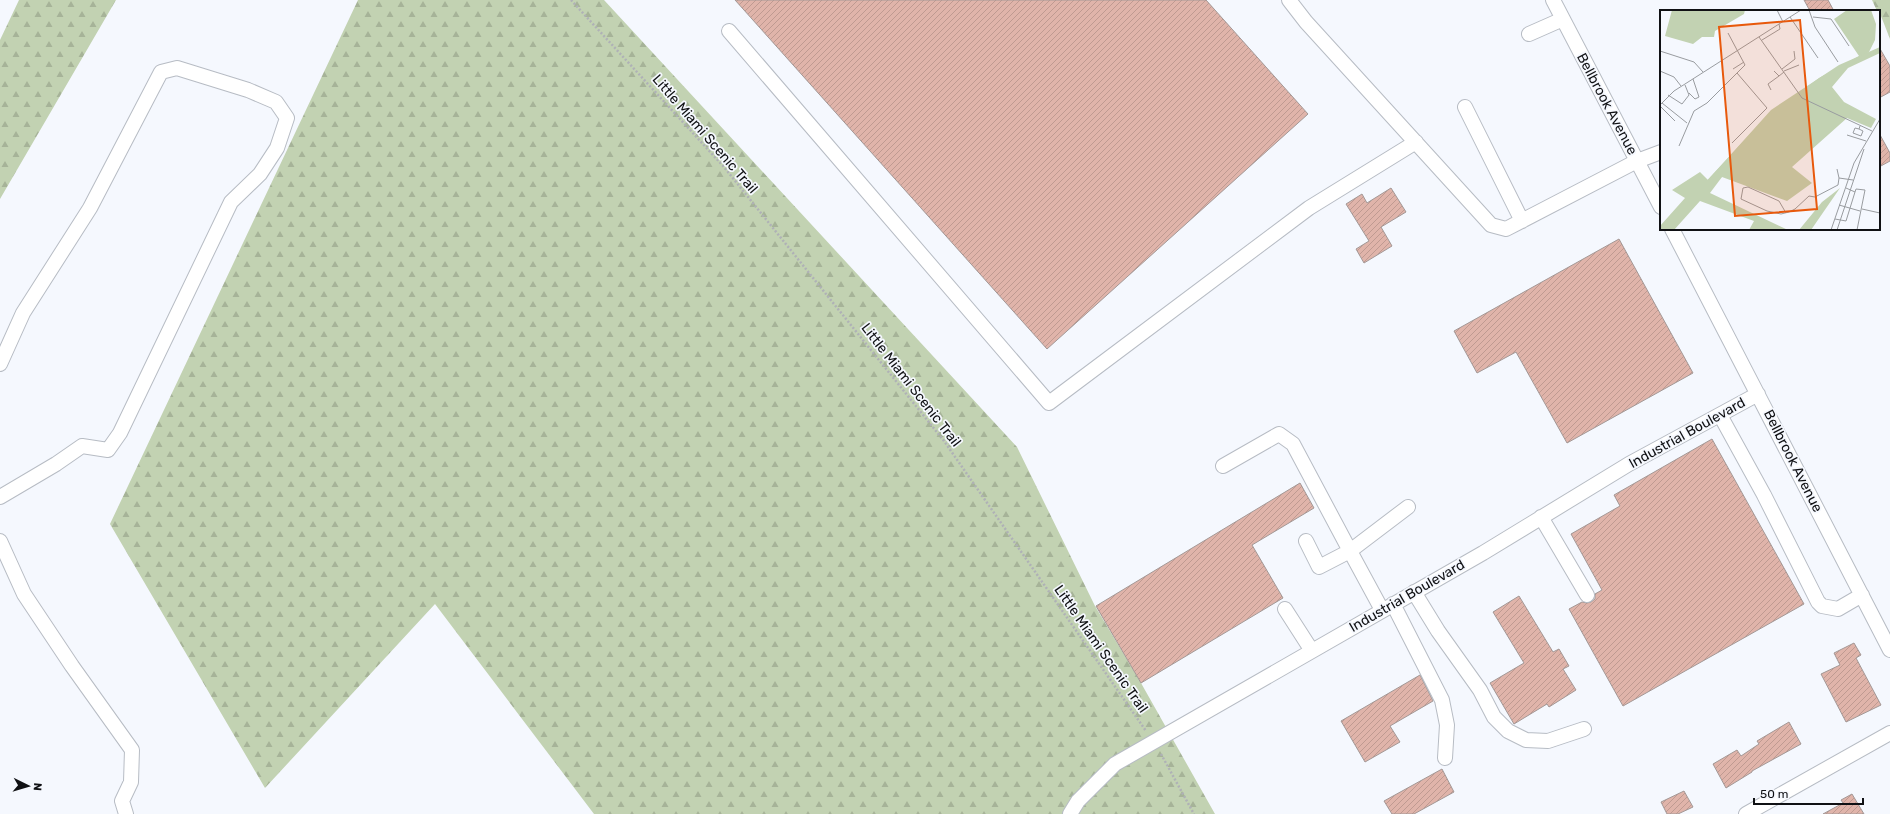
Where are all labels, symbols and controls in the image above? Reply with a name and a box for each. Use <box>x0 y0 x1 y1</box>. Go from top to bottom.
inset map <box>1660 10 1880 230</box>
street label: Bellbrook Avenue <box>1573 50 1641 158</box>
street label: Little Miami Scenic Trail <box>649 71 761 197</box>
street label: Little Miami Scenic Trail <box>858 320 964 450</box>
street label: Industrial Boulevard <box>1626 394 1748 472</box>
street label: Bellbrook Avenue <box>1760 407 1826 515</box>
street label: Industrial Boulevard <box>1346 556 1468 636</box>
street label: Little Miami Scenic Trail <box>1050 582 1152 716</box>
north arrow <box>8 766 48 806</box>
scale bar <box>1754 780 1863 806</box>
text: N <box>31 782 44 791</box>
text: 50 m <box>1760 787 1788 801</box>

